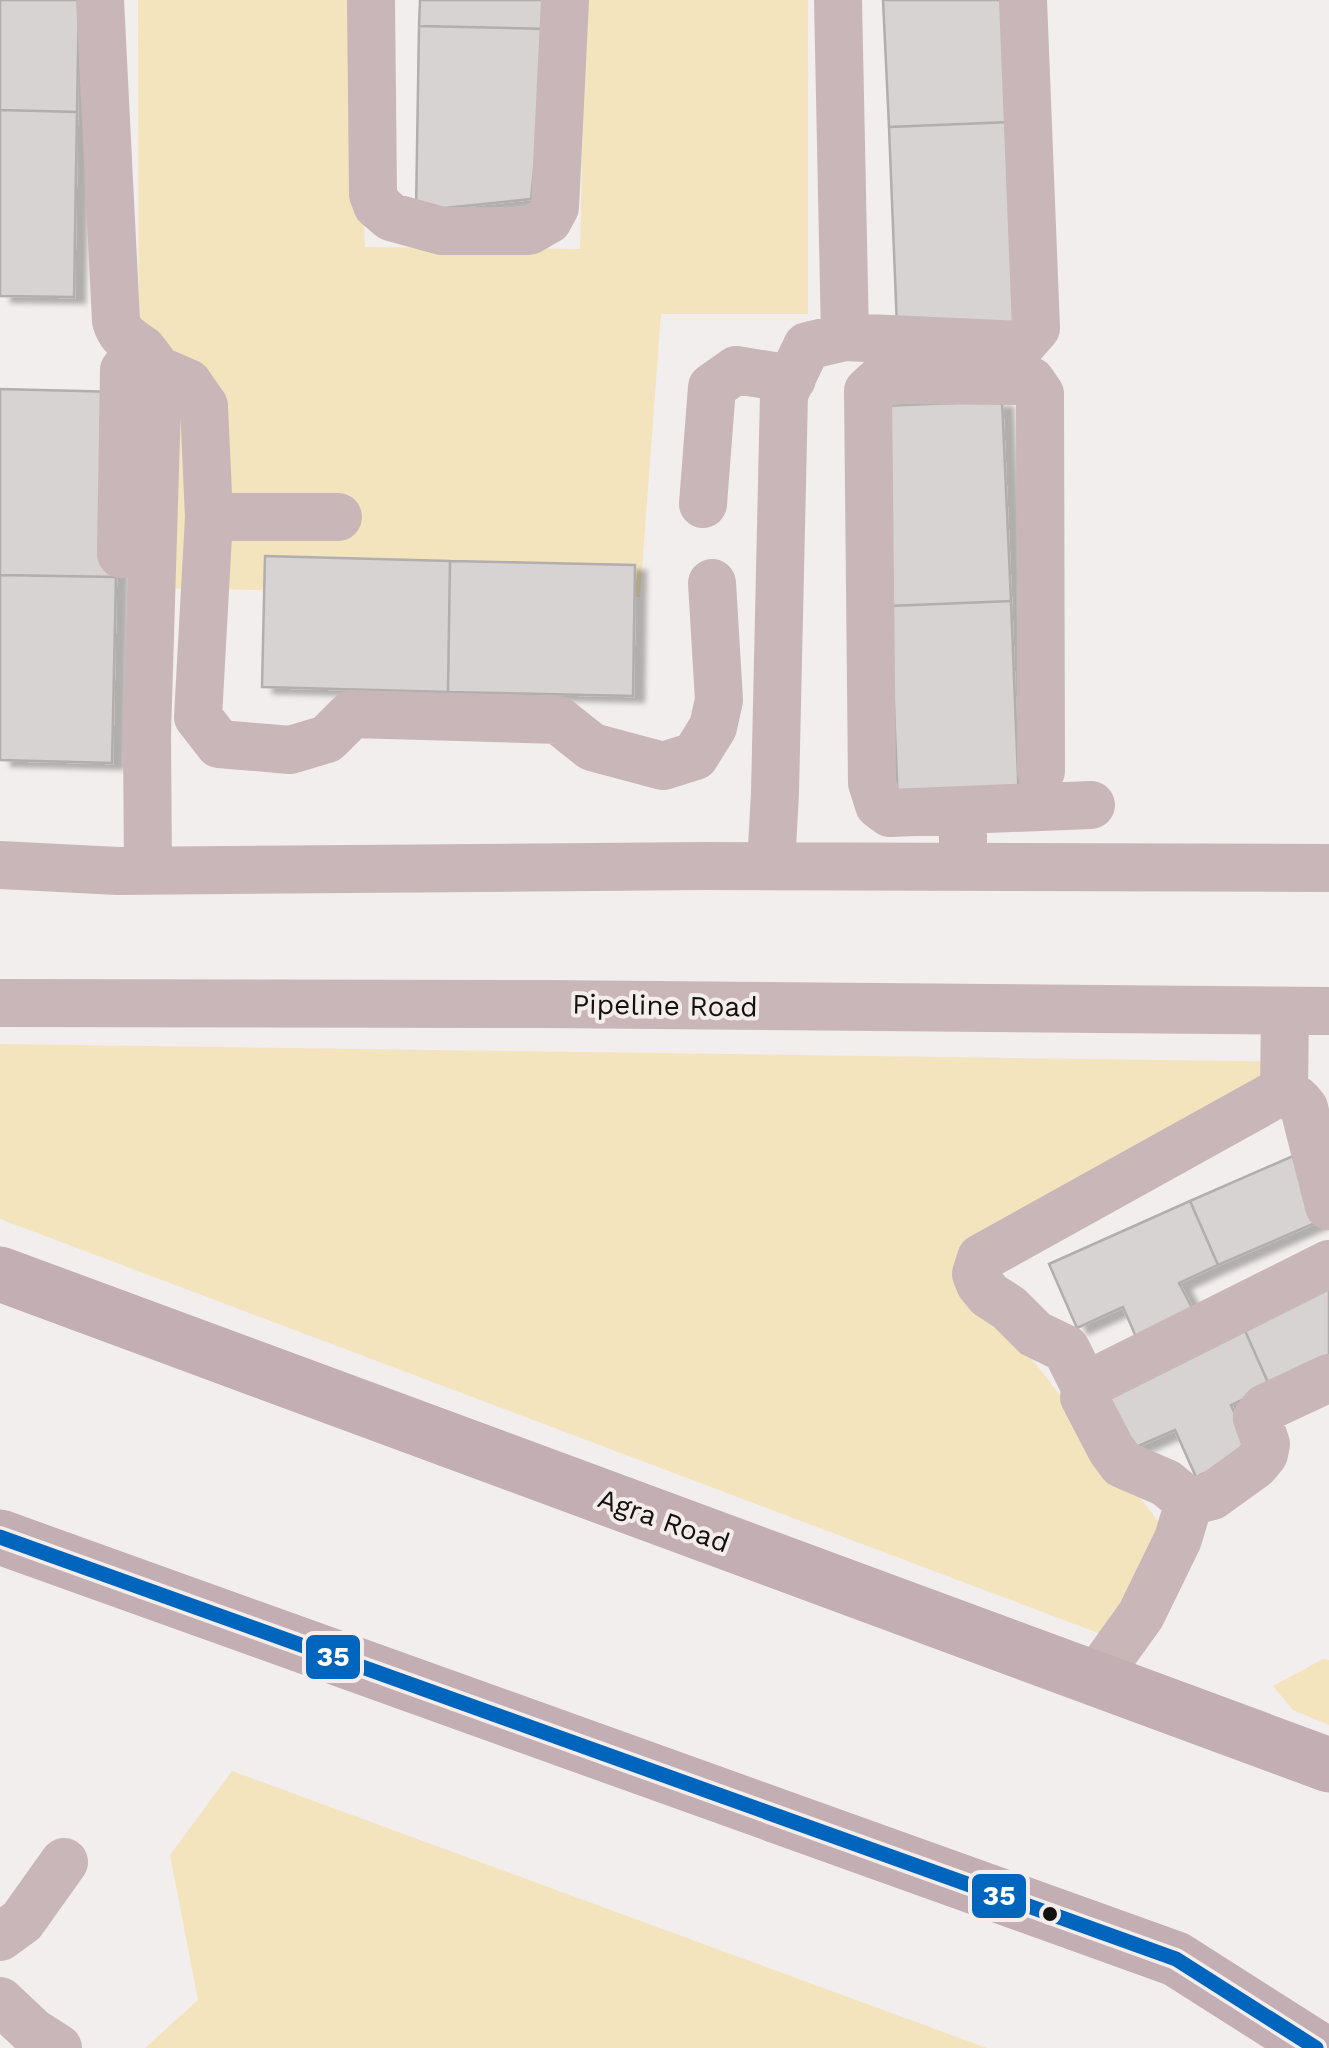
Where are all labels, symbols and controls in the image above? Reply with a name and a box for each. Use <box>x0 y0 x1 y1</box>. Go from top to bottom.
street label: Pipeline Road <box>572 987 758 1024</box>
street label: Agra Road <box>594 1481 734 1559</box>
line badge: 35 <box>304 1633 362 1681</box>
text: 35 <box>317 1640 349 1673</box>
line badge: 35 <box>970 1872 1028 1920</box>
text: 35 <box>983 1879 1015 1912</box>
unlabelled marker <box>1040 1904 1060 1924</box>

